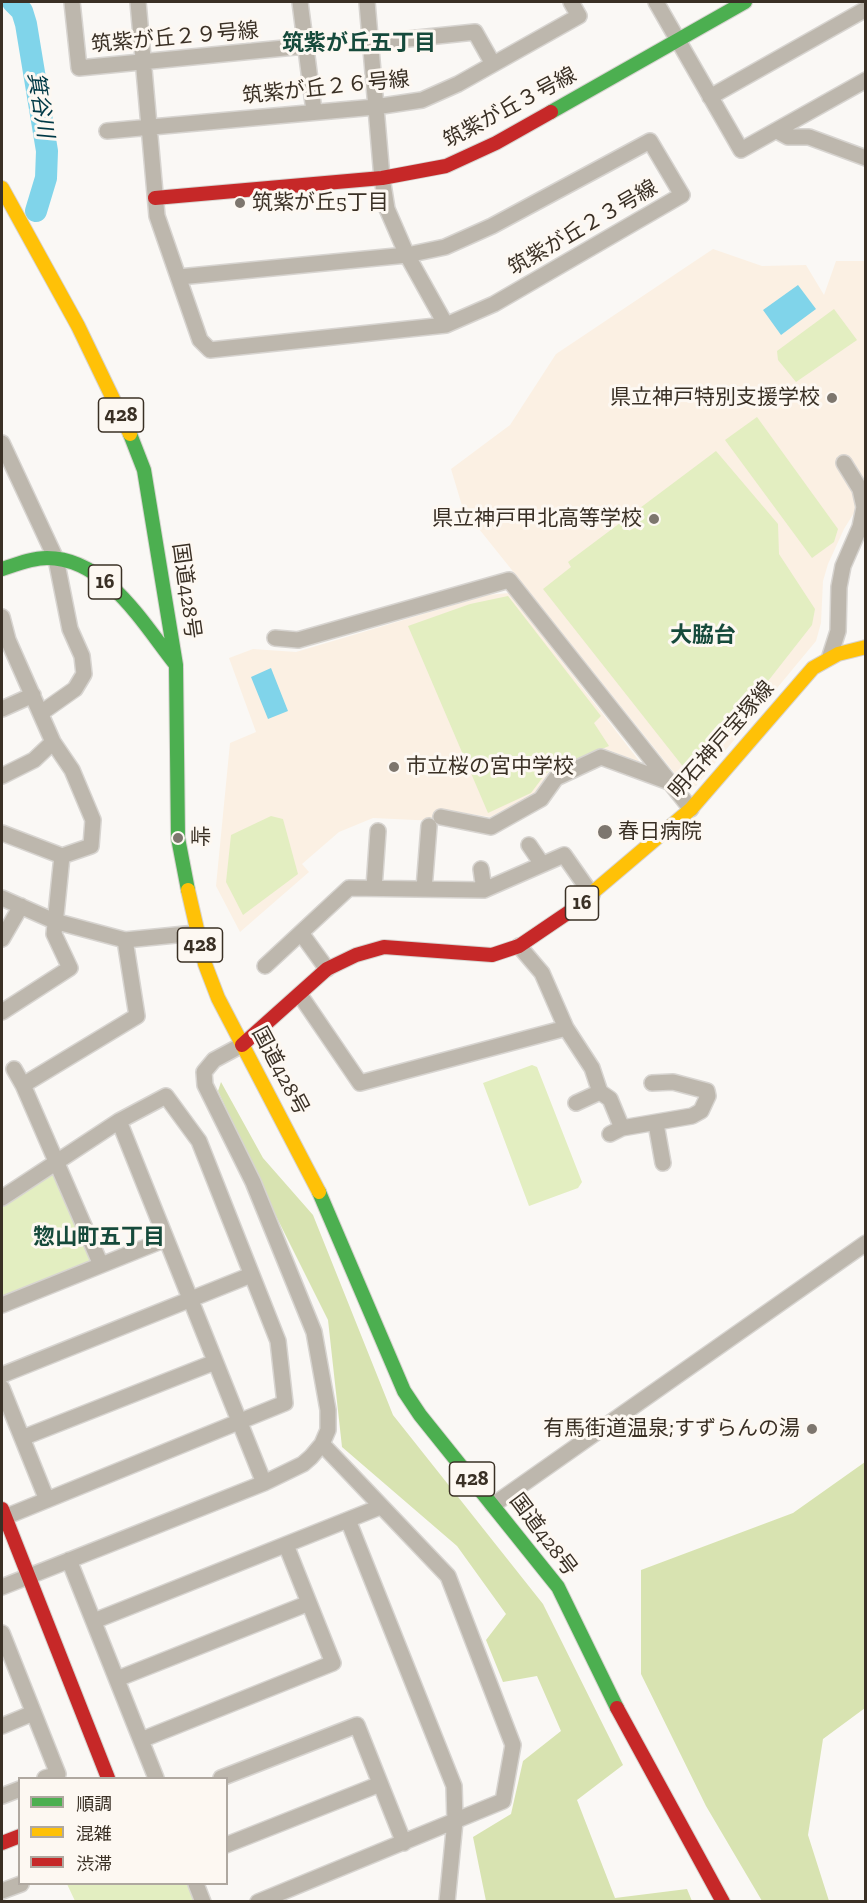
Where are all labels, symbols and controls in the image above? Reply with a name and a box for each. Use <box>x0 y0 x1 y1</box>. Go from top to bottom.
street label: 筑紫が丘２９号線 <box>90 18 260 58</box>
district label: 筑紫が丘五丁目 <box>282 31 436 57</box>
street label: 筑紫が丘３号線 <box>439 62 581 154</box>
street label: 筑紫が丘２６号線 <box>241 67 411 109</box>
water label: 箕谷川 <box>22 70 58 140</box>
street label: 筑紫が丘２３号線 <box>504 175 662 281</box>
place label: 筑紫が丘5丁目 <box>252 190 389 216</box>
marker: 筑紫が丘5丁目 <box>233 196 247 210</box>
place label: 県立神戸特別支援学校 <box>610 385 820 411</box>
marker: 県立神戸特別支援学校 <box>825 391 839 405</box>
road number: 428 <box>98 398 144 432</box>
place label: 県立神戸甲北高等学校 <box>432 506 642 532</box>
marker: 県立神戸甲北高等学校 <box>647 512 661 526</box>
street label: 国道428号 <box>167 541 205 641</box>
road number: 16 <box>88 565 122 599</box>
district label: 大脇台 <box>670 623 736 649</box>
street label: 明石神戸宝塚線 <box>664 676 780 804</box>
place label: 市立桜の宮中学校 <box>406 754 574 780</box>
marker: 市立桜の宮中学校 <box>387 760 401 774</box>
place label: 春日病院 <box>618 819 702 845</box>
marker: 春日病院 <box>596 823 614 841</box>
place label: 峠 <box>190 825 211 851</box>
marker: 峠 <box>171 831 185 845</box>
road number: 16 <box>566 886 598 920</box>
road number: 428 <box>178 928 222 962</box>
street label: 国道428号 <box>246 1023 314 1119</box>
district label: 惣山町五丁目 <box>33 1225 165 1251</box>
place label: 有馬街道温泉;すずらんの湯 <box>543 1416 800 1442</box>
marker: 有馬街道温泉;すずらんの湯 <box>805 1422 819 1436</box>
road number: 428 <box>450 1462 494 1496</box>
street label: 国道428号 <box>504 1489 582 1581</box>
legend <box>18 1777 228 1885</box>
text: 順調 <box>76 1793 112 1815</box>
text: 混雑 <box>76 1823 112 1845</box>
text: 渋滞 <box>76 1853 112 1875</box>

